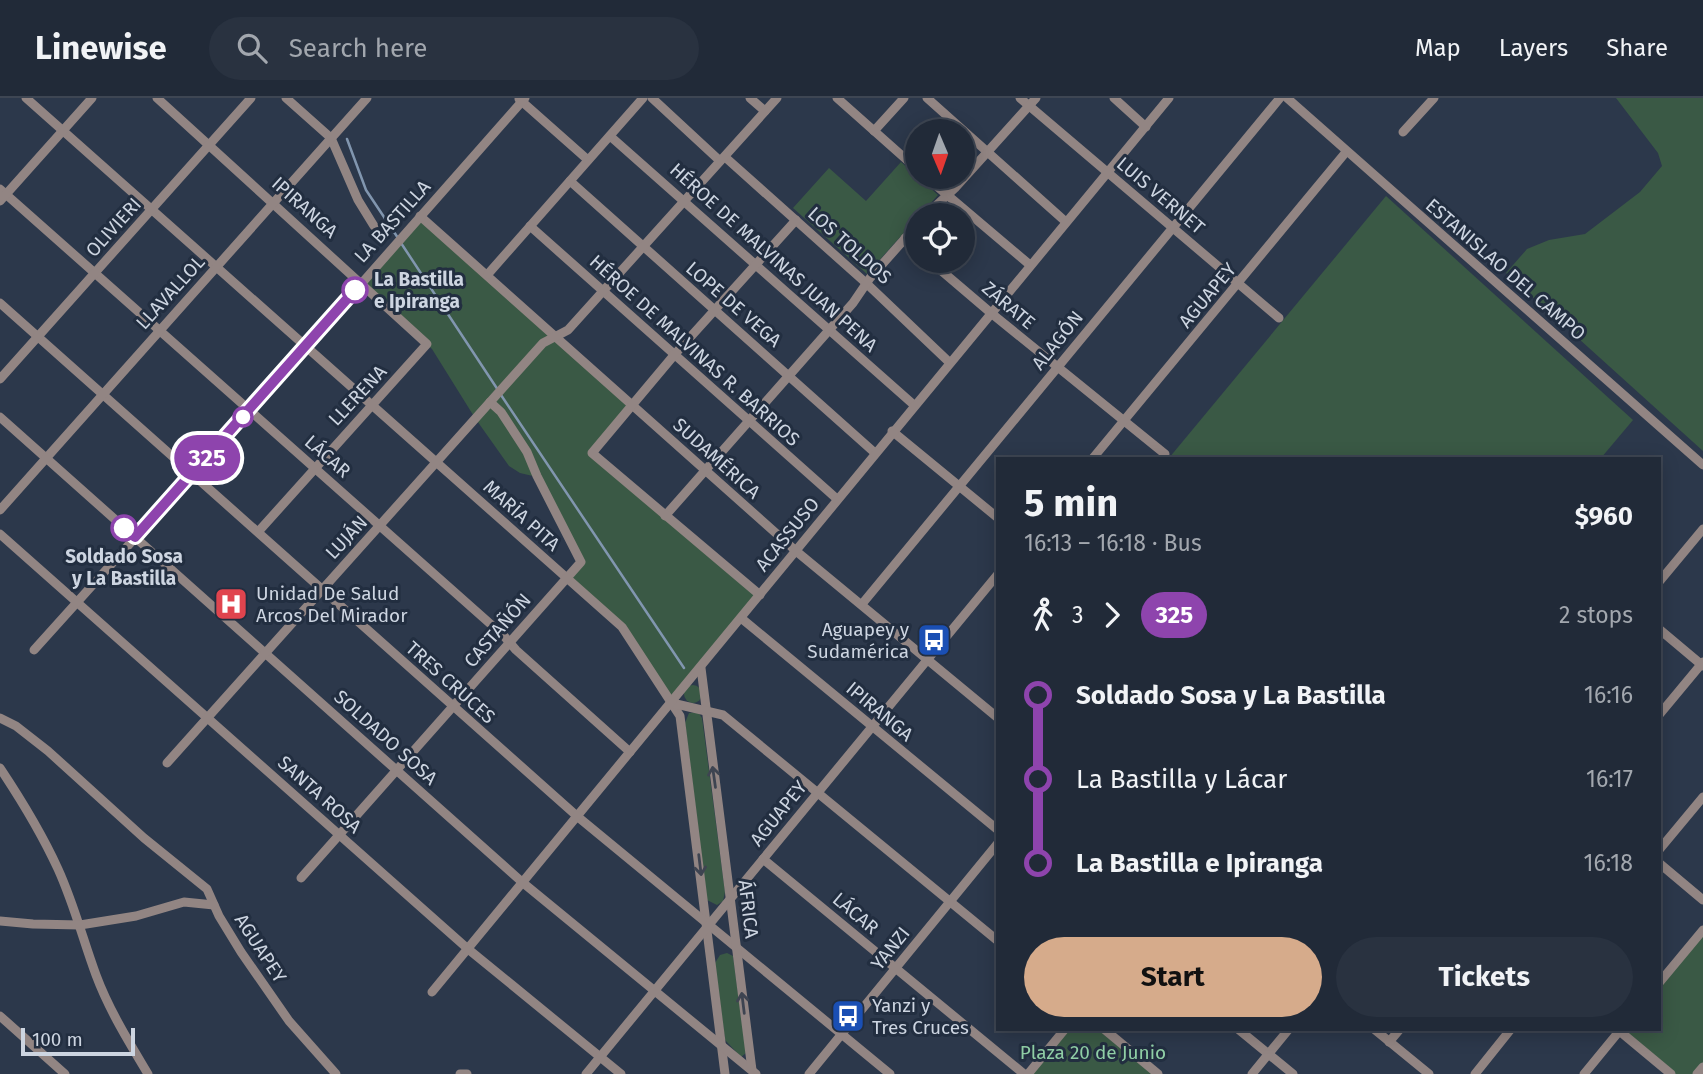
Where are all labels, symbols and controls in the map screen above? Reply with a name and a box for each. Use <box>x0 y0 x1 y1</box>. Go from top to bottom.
search box <box>209 17 699 80</box>
text: Linewise <box>35 28 167 68</box>
icon: search <box>233 29 271 67</box>
text: Search here <box>289 33 428 64</box>
text: Map <box>1415 34 1461 62</box>
text: Layers <box>1499 34 1568 62</box>
text: Share <box>1606 34 1668 62</box>
north arrow <box>905 119 975 189</box>
map controls <box>905 119 975 273</box>
street label: LUIS VERNET <box>1112 152 1209 239</box>
street label: HÉROE DE MALVINAS JUAN PENA <box>665 158 882 357</box>
street label: IPIRANGA <box>267 172 342 243</box>
street label: LA BASTILLA <box>349 175 435 267</box>
street label: OLIVIERI <box>81 193 146 262</box>
street label: ESTANISLAO DEL CAMPO <box>1421 194 1590 345</box>
street label: LOS TOLDOS <box>803 202 896 289</box>
button: locate <box>905 203 975 273</box>
street label: LLAVALLOL <box>131 250 210 334</box>
street label: HÉROE DE MALVINAS R. BARRIOS <box>585 250 804 451</box>
street label: LOPE DE VEGA <box>681 257 786 352</box>
street label: AGUAPEY <box>1174 258 1241 332</box>
place label: La Bastilla e Ipiranga <box>374 268 464 313</box>
marker: La Bastilla e Ipiranga <box>342 277 368 303</box>
street label: ZÁRATE <box>977 277 1040 334</box>
street label: ALAGÓN <box>1027 306 1088 374</box>
street label: LLERENA <box>324 360 391 430</box>
unlabelled marker <box>233 407 253 427</box>
street label: SUDAMÉRICA <box>668 413 765 504</box>
street label: LÁCAR <box>300 430 356 483</box>
line badge: 325 <box>167 435 247 481</box>
text: 325 <box>188 444 226 472</box>
street label: MARÍA PITA <box>479 475 565 556</box>
text: 5 min <box>1024 480 1118 526</box>
street label: ACASSUSO <box>751 493 824 576</box>
text: $960 <box>1575 501 1633 532</box>
street label: LUJÁN <box>321 511 372 564</box>
marker: Soldado Sosa y La Bastilla <box>111 515 137 541</box>
text: 16:13 – 16:18 · Bus <box>1024 529 1202 557</box>
place label: Soldado Sosa y La Bastilla <box>65 545 183 590</box>
place label: Unidad De Salud Arcos Del Mirador <box>256 582 408 627</box>
hospital icon: Unidad De Salud Arcos Del Mirador <box>212 585 250 623</box>
street label: CASTAÑÓN <box>459 589 536 672</box>
icon: walk <box>1024 596 1062 634</box>
icon: forward <box>1093 596 1131 634</box>
text: 3 <box>1072 601 1083 629</box>
text: 325 <box>1155 601 1193 629</box>
text: 2 stops <box>1559 601 1633 629</box>
place label: Aguapey y Sudamérica <box>807 618 910 663</box>
bus stop icon: Aguapey y Sudamérica <box>915 621 953 659</box>
street label: TRES CRUCES <box>401 636 500 728</box>
street label: IPIRANGA <box>841 677 918 746</box>
text: Soldado Sosa y La Bastilla <box>1076 680 1386 711</box>
text: 16:16 <box>1584 681 1633 709</box>
street label: SOLDADO SOSA <box>329 685 442 790</box>
street label: SANTA ROSA <box>273 751 366 838</box>
text: La Bastilla y Lácar <box>1076 764 1287 795</box>
text: 16:17 <box>1586 765 1633 793</box>
one-way arrow <box>707 766 720 789</box>
street label: AGUAPEY <box>745 776 812 851</box>
text: La Bastilla e Ipiranga <box>1076 848 1323 879</box>
text: 16:18 <box>1584 849 1633 877</box>
one-way arrow <box>693 853 706 876</box>
street label: ÁFRICA <box>734 878 764 940</box>
street label: LÁCAR <box>828 887 884 940</box>
street label: AGUAPEY <box>230 909 292 987</box>
street label: YANZI <box>866 922 915 975</box>
button: Start <box>1024 937 1322 1017</box>
button: Tickets <box>1336 937 1633 1017</box>
one-way arrow <box>737 992 750 1015</box>
place label: Yanzi y Tres Cruces <box>872 994 969 1039</box>
bus stop icon: Yanzi y Tres Cruces <box>829 997 867 1035</box>
scale bar <box>21 1025 135 1057</box>
text: 100 m <box>32 1028 83 1051</box>
park label: Plaza 20 de Junio <box>1020 1041 1166 1064</box>

